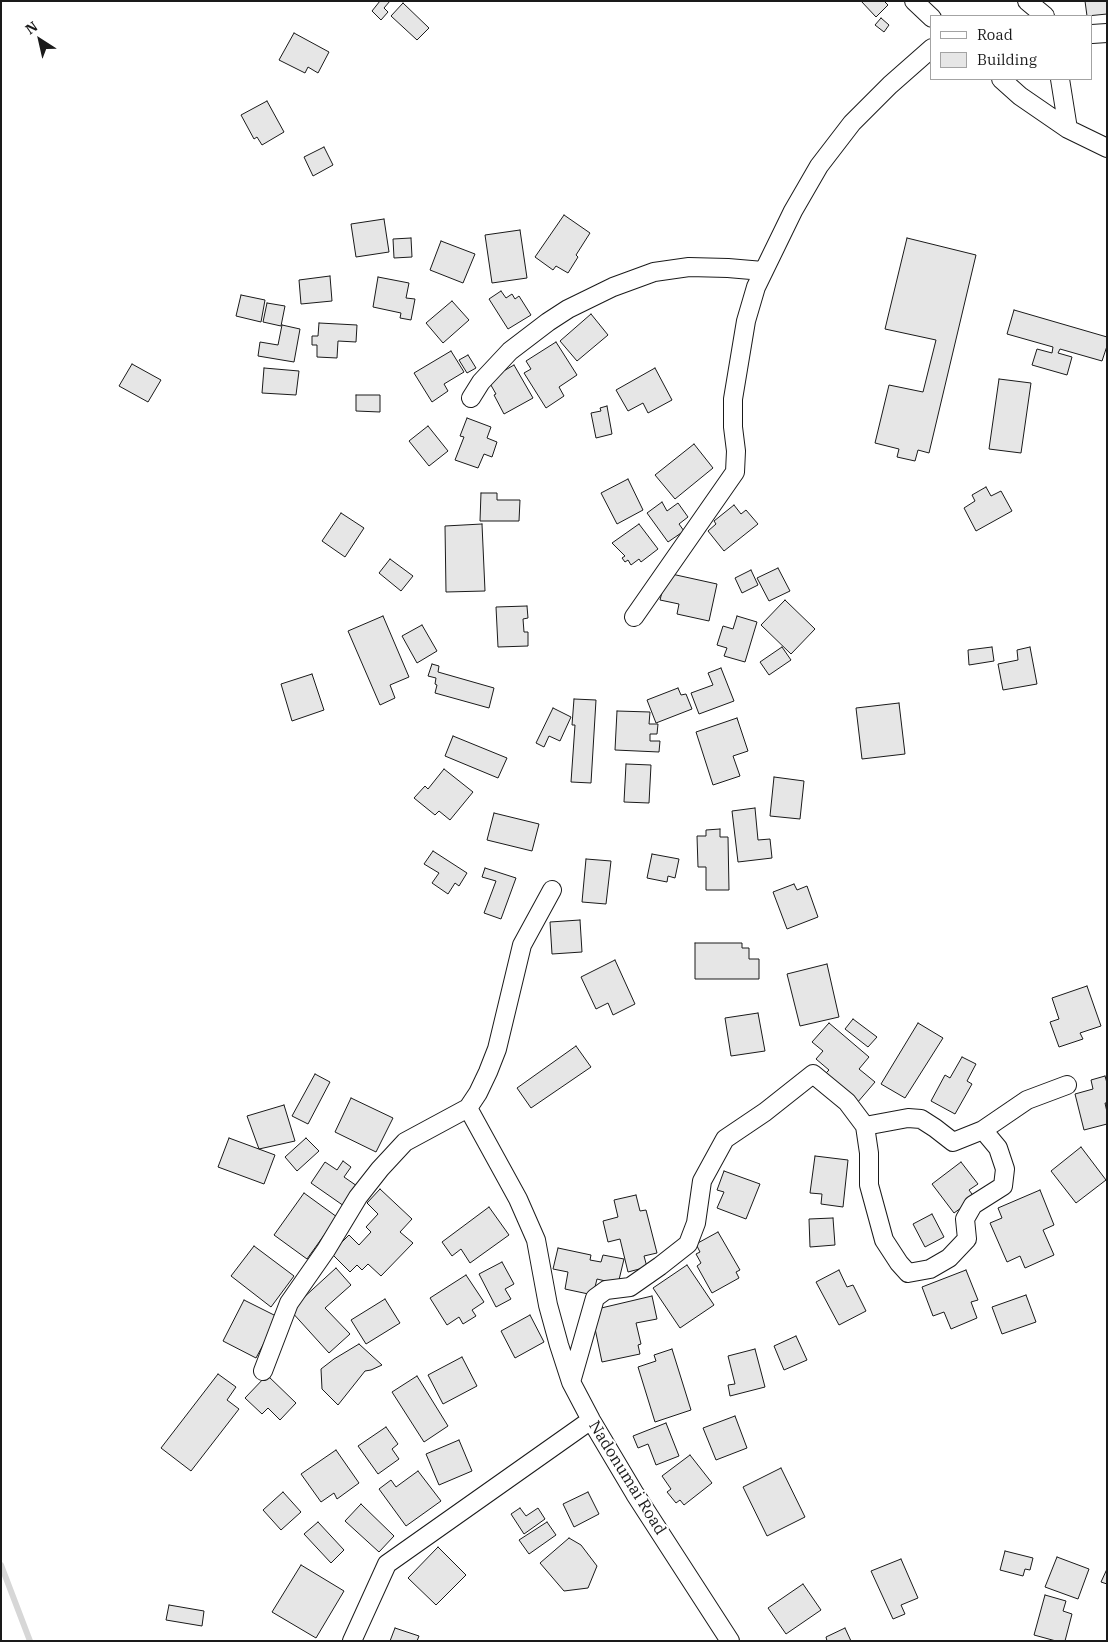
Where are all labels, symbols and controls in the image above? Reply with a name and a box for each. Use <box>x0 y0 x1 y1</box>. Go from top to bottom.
north arrow <box>15 15 65 65</box>
legend <box>930 15 1093 80</box>
text: N <box>22 17 41 38</box>
text: Road <box>977 25 1013 44</box>
text: Building <box>977 50 1037 69</box>
street label: Nadonumai Road <box>584 1417 670 1539</box>

